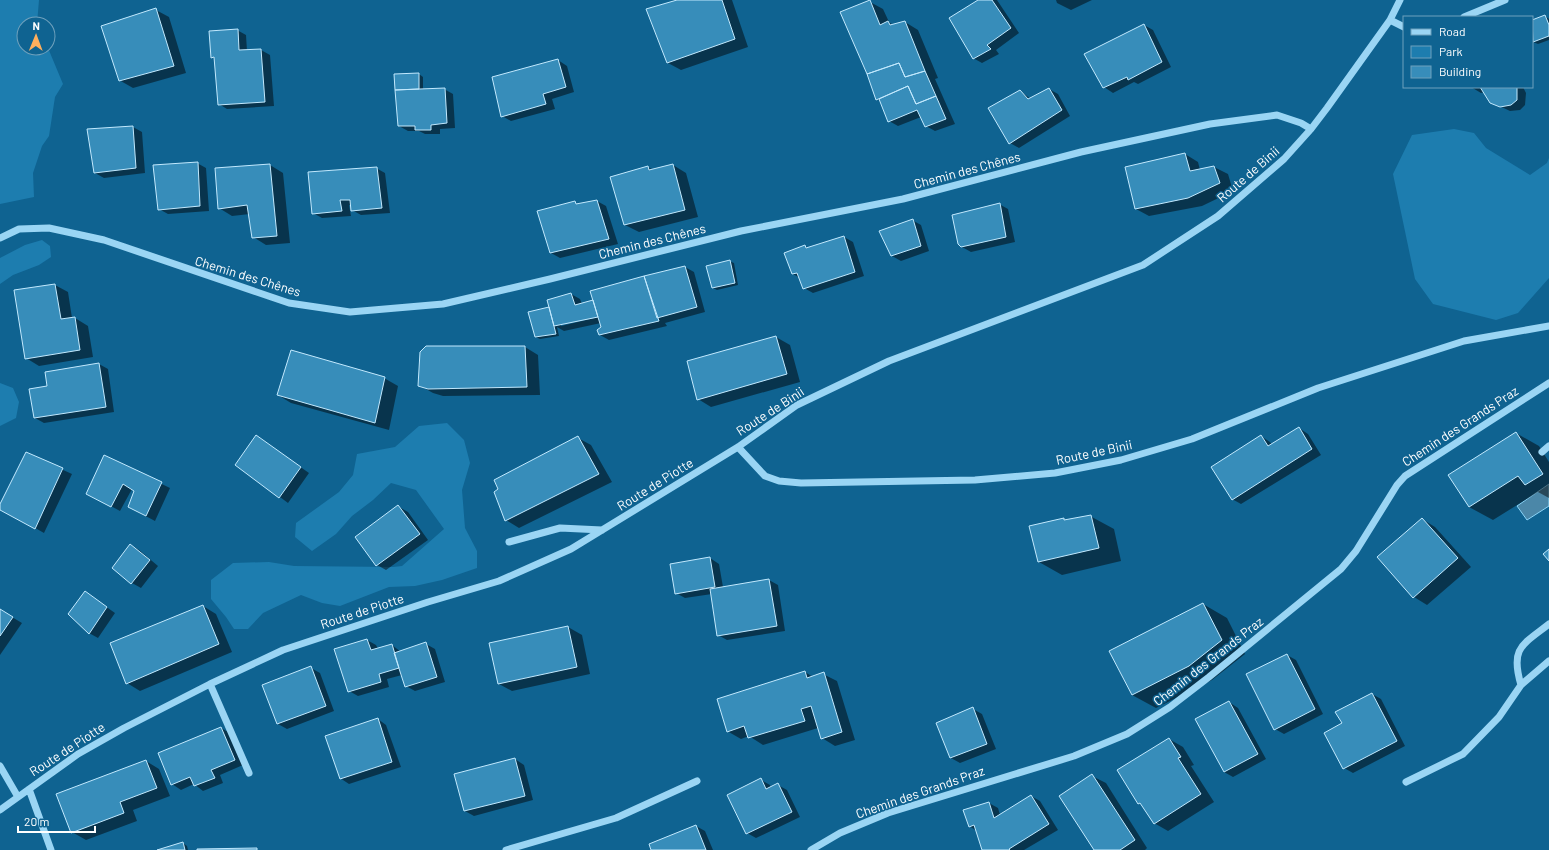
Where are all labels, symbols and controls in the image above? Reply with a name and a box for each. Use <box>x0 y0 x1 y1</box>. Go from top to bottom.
north arrow <box>16 16 56 56</box>
legend <box>1403 16 1533 88</box>
text: N <box>32 19 40 32</box>
text: Road <box>1439 24 1466 38</box>
text: Park <box>1439 44 1463 58</box>
text: Building <box>1439 64 1481 78</box>
street label: Route de Binii <box>1213 142 1283 206</box>
street label: Chemin des Chênes <box>912 148 1022 192</box>
street label: Chemin des Chênes <box>597 220 707 262</box>
street label: Chemin des Chênes <box>193 252 303 300</box>
street label: Chemin des Grands Praz <box>1399 382 1521 470</box>
street label: Route de Binii <box>733 383 807 439</box>
street label: Route de Binii <box>1054 436 1134 468</box>
street label: Route de Piotte <box>614 454 696 514</box>
street label: Route de Piotte <box>318 590 406 632</box>
street label: Chemin des Grands Praz <box>1150 613 1266 709</box>
street label: Route de Piotte <box>26 719 108 779</box>
street label: Chemin des Grands Praz <box>853 762 987 822</box>
scale bar <box>18 808 95 834</box>
text: 20 m <box>24 814 50 828</box>

